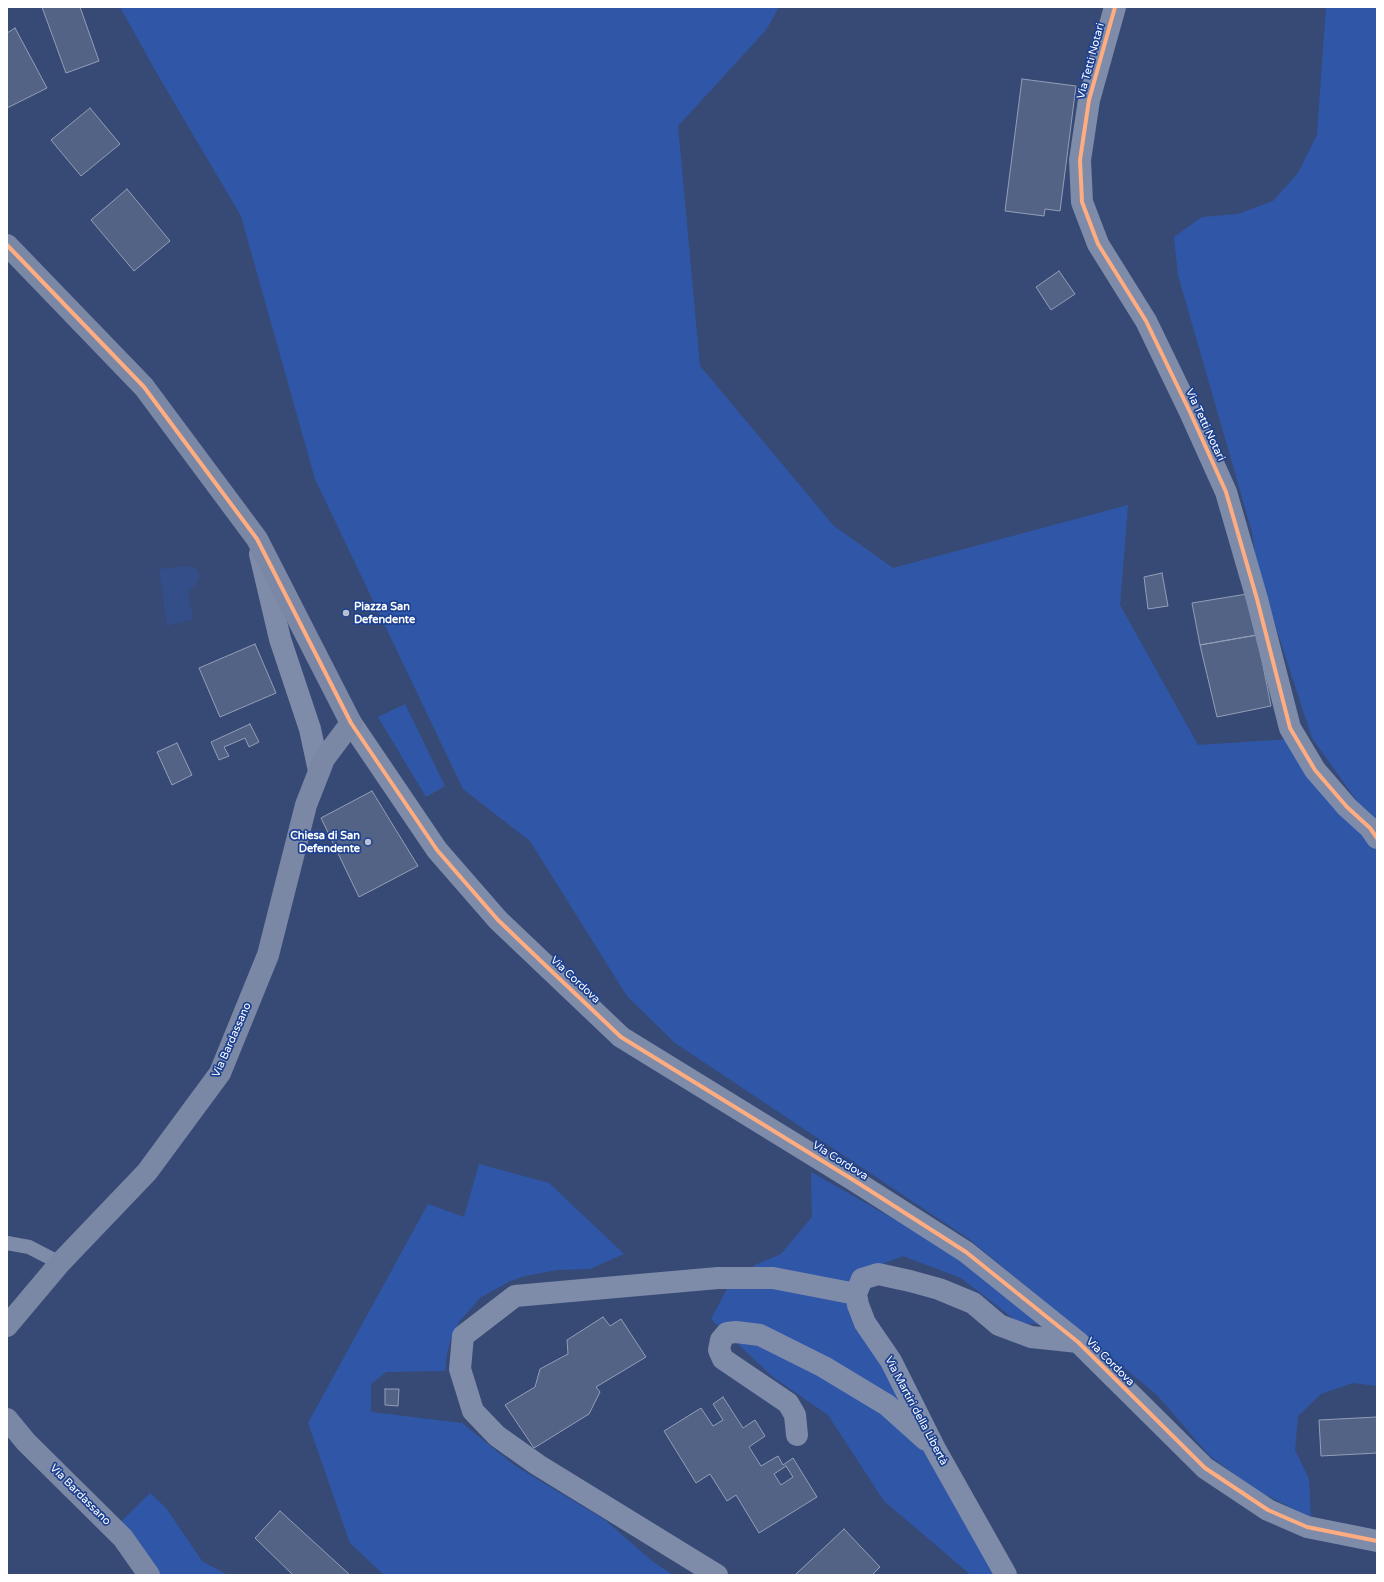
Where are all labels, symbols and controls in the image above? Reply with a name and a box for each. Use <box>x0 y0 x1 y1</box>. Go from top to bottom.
street label: Via Tetti Notari <box>1075 22 1107 100</box>
street label: Via Tetti Notari <box>1182 387 1228 463</box>
place label: Piazza San Defendente <box>354 600 415 626</box>
marker: Piazza San Defendente <box>341 608 351 618</box>
place label: Chiesa di San Defendente <box>290 829 360 855</box>
marker: Chiesa di San Defendente <box>363 837 373 847</box>
street label: Via Cordova <box>547 954 603 1006</box>
street label: Via Bardassano <box>210 1001 254 1079</box>
street label: Via Cordova <box>810 1139 870 1183</box>
street label: Via Cordova <box>1083 1335 1137 1389</box>
street label: Via Martiri della Libertà <box>882 1354 950 1468</box>
street label: Via Bardassano <box>47 1462 113 1528</box>

